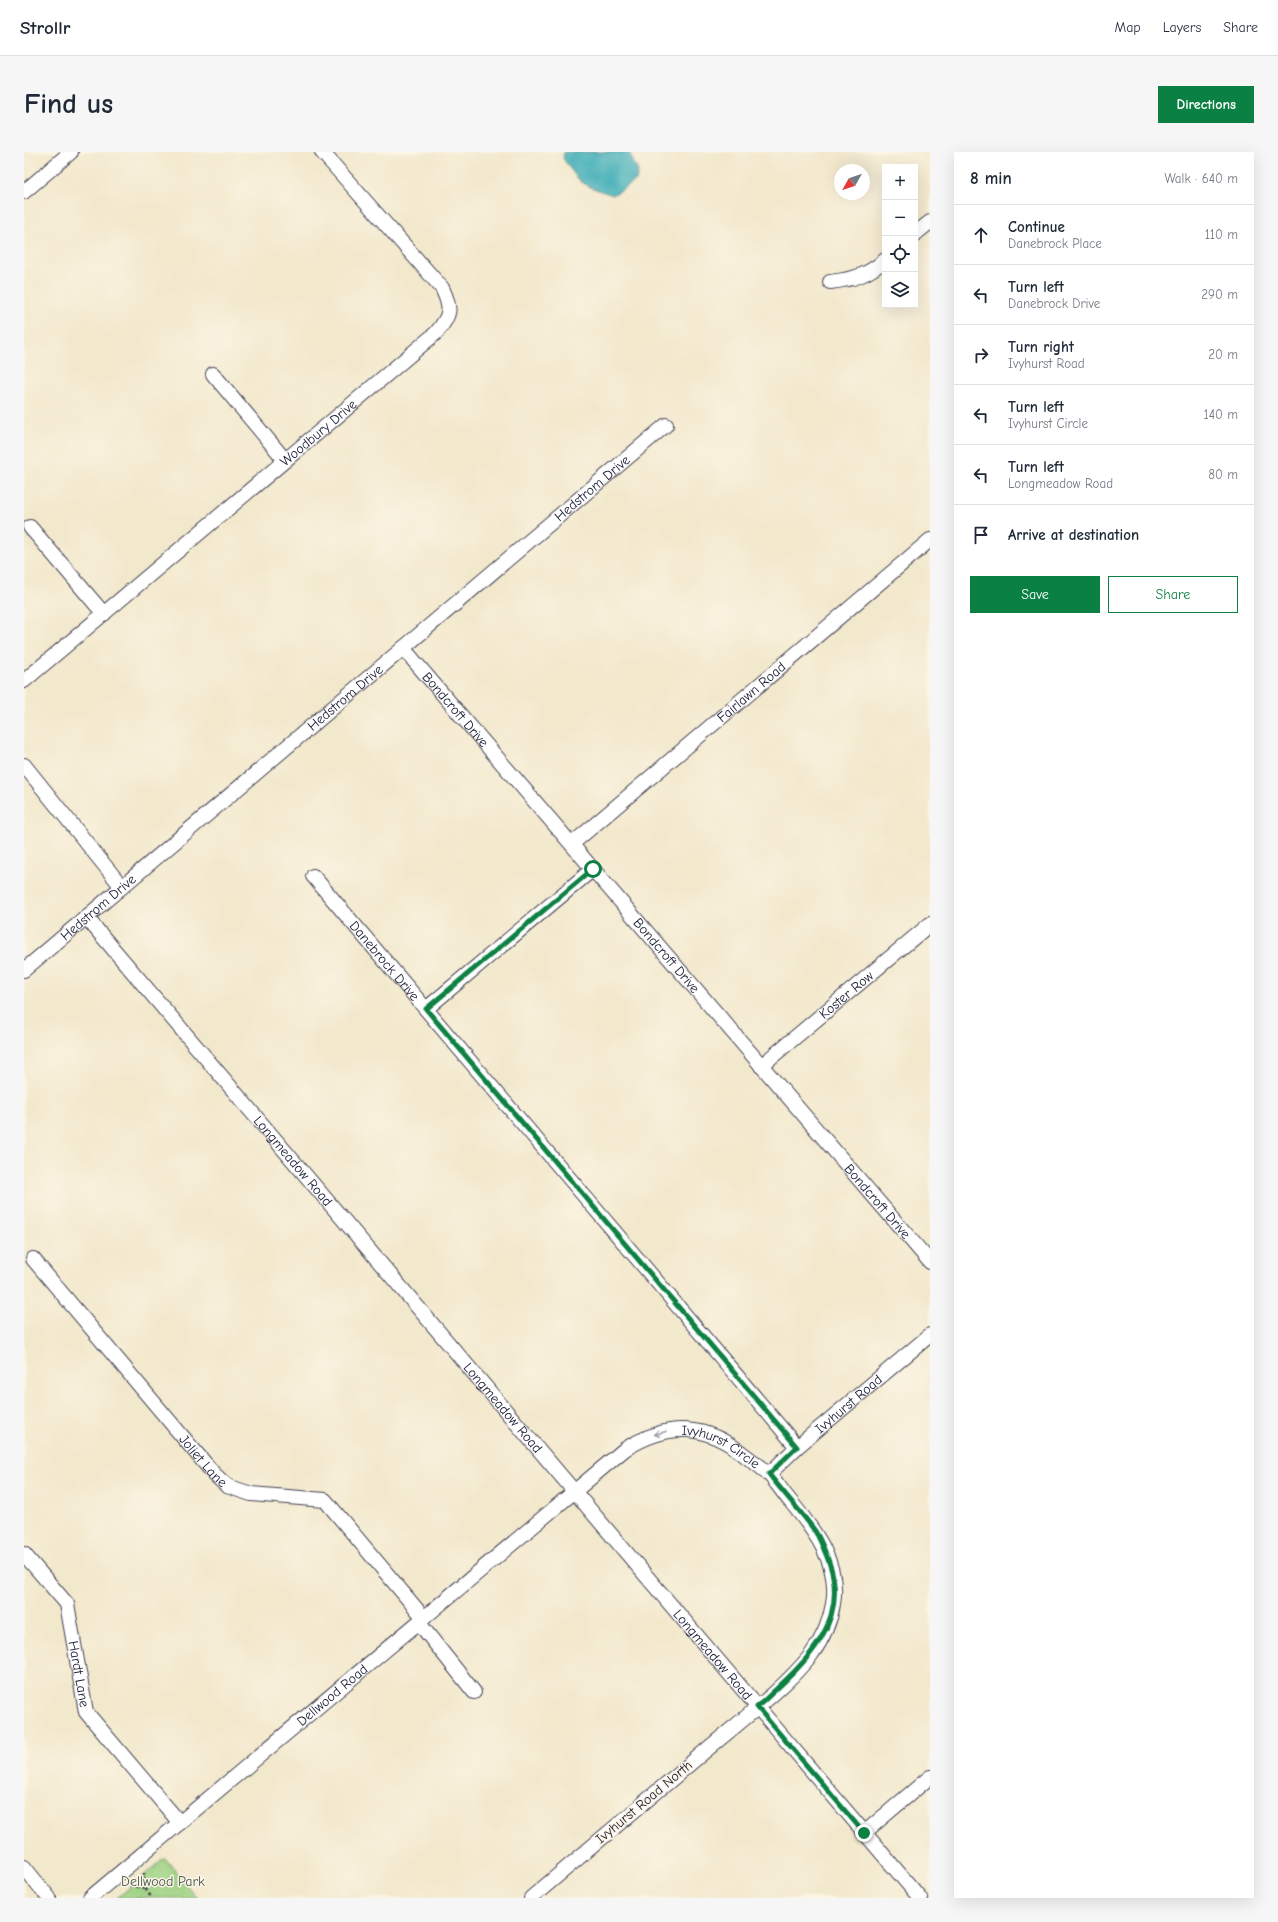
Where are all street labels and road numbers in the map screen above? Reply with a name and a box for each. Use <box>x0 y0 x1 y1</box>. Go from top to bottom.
street label: Woodbury Drive <box>276 395 360 470</box>
street label: Hedstrom Drive <box>551 451 633 525</box>
street label: Fairlawn Road <box>713 658 789 726</box>
street label: Hedstrom Drive <box>304 661 386 734</box>
street label: Bondcroft Drive <box>419 668 493 750</box>
street label: Hedstrom Drive <box>57 870 139 944</box>
street label: Bondcroft Drive <box>630 914 704 996</box>
street label: Danebrock Drive <box>346 917 423 1004</box>
street label: Koster Row <box>815 967 877 1022</box>
street label: Longmeadow Road <box>250 1112 336 1209</box>
street label: Bondcroft Drive <box>841 1160 915 1242</box>
street label: Longmeadow Road <box>460 1359 546 1456</box>
street label: Ivyhurst Road <box>811 1371 885 1437</box>
street label: Ivyhurst Circle <box>681 1421 763 1472</box>
street label: Joliet Lane <box>176 1431 231 1491</box>
street label: Longmeadow Road <box>670 1606 756 1703</box>
street label: Hardt Lane <box>65 1639 94 1709</box>
street label: Dellwood Road <box>293 1660 371 1729</box>
street label: Ivyhurst Road North <box>592 1757 696 1847</box>

